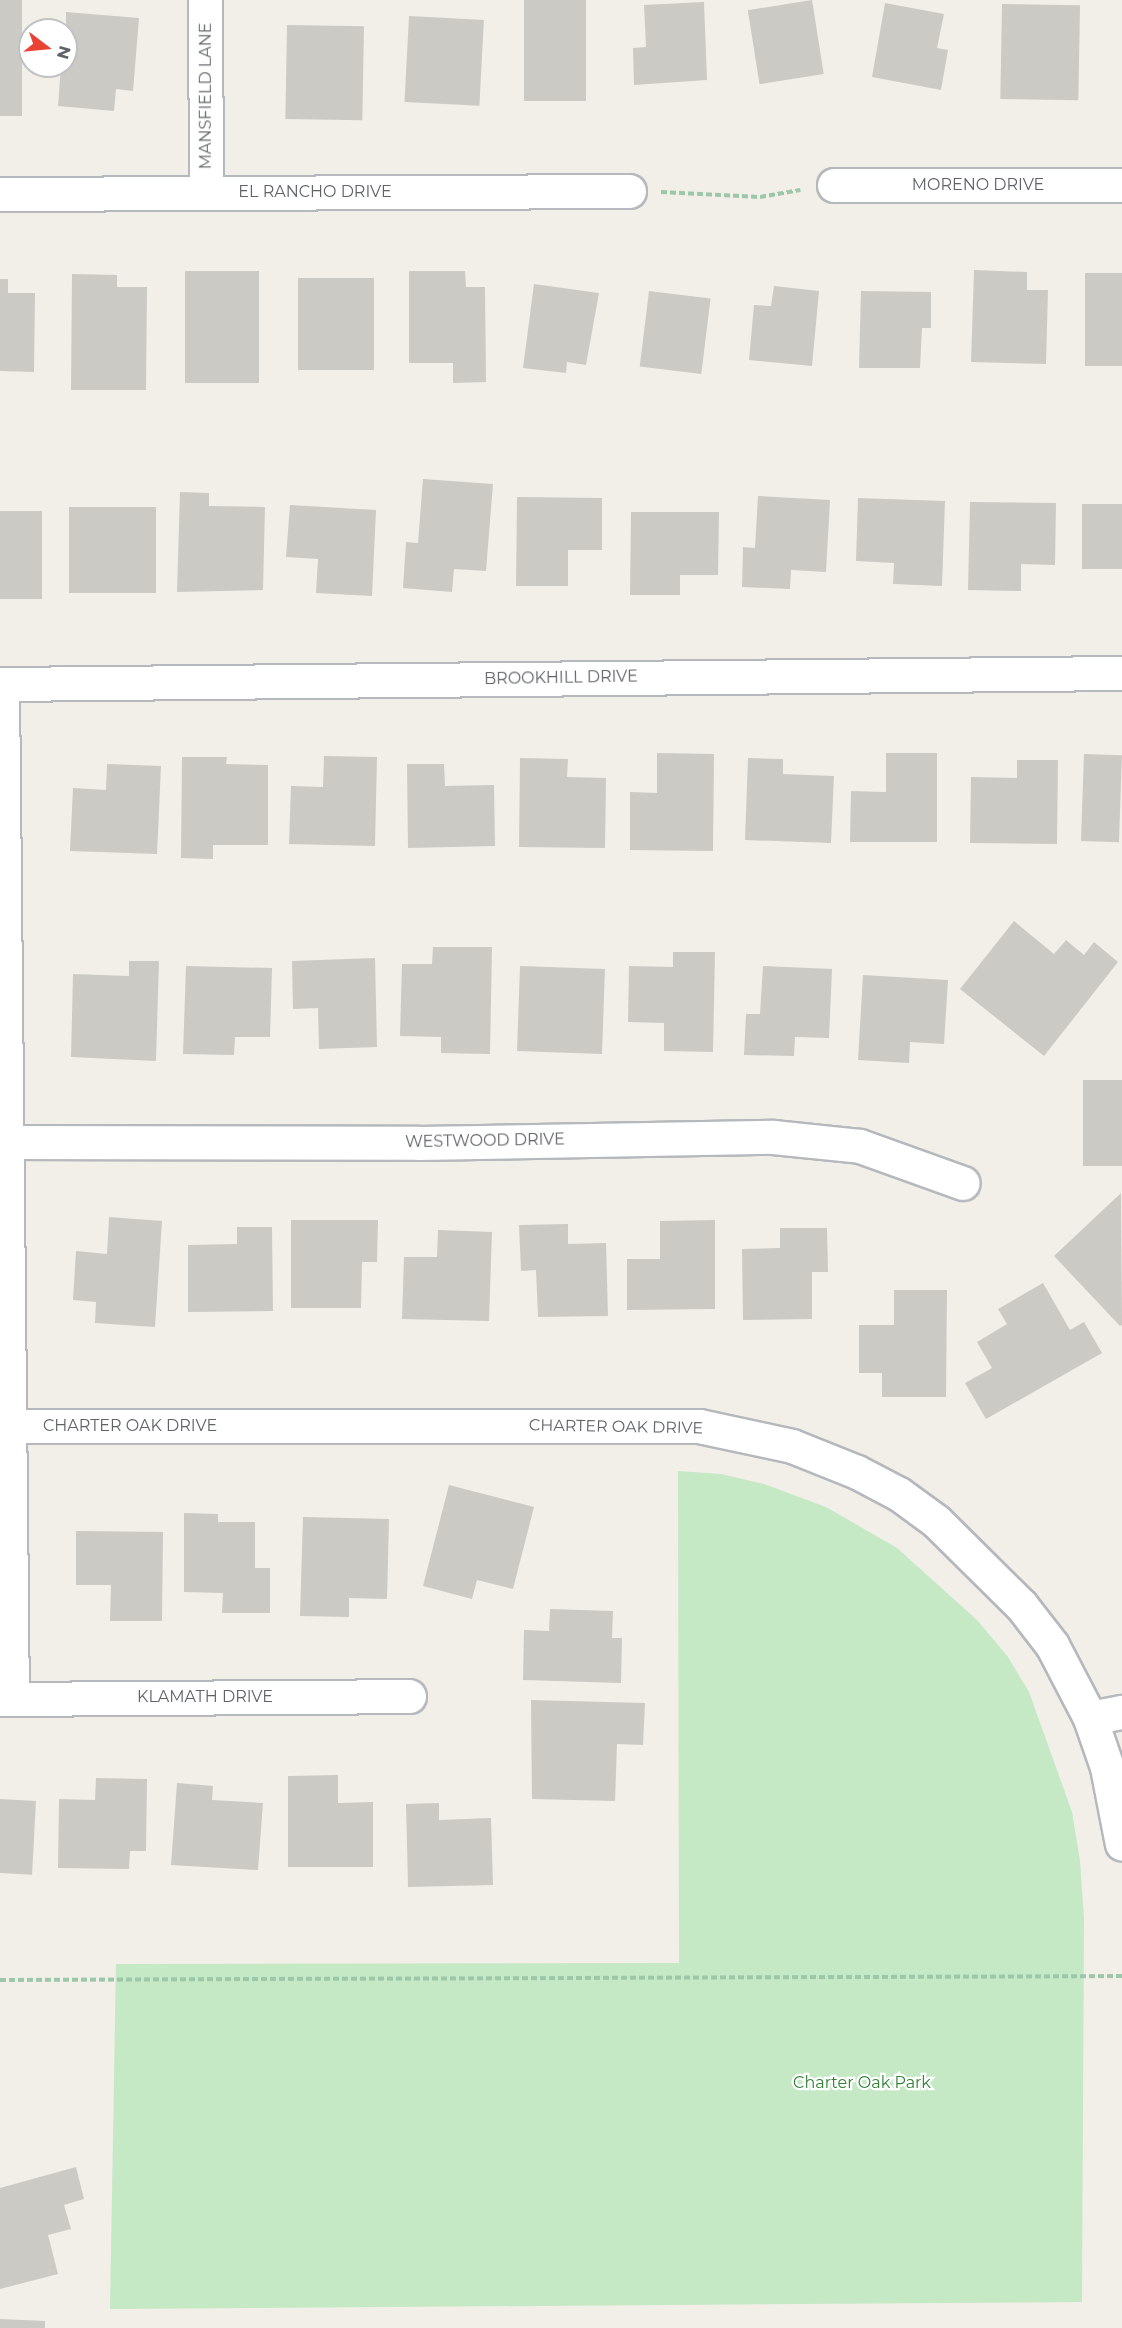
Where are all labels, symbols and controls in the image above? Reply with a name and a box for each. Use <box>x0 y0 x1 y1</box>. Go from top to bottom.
north arrow <box>18 18 78 78</box>
street label: MANSFIELD LANE <box>196 23 216 169</box>
text: N <box>53 44 75 61</box>
street label: MORENO DRIVE <box>912 175 1044 195</box>
street label: EL RANCHO DRIVE <box>238 182 392 202</box>
street label: BROOKHILL DRIVE <box>484 667 638 689</box>
street label: WESTWOOD DRIVE <box>405 1130 565 1152</box>
street label: CHARTER OAK DRIVE <box>43 1416 217 1436</box>
street label: CHARTER OAK DRIVE <box>529 1416 703 1438</box>
street label: KLAMATH DRIVE <box>137 1687 273 1707</box>
park label: Charter Oak Park <box>793 2073 931 2093</box>

